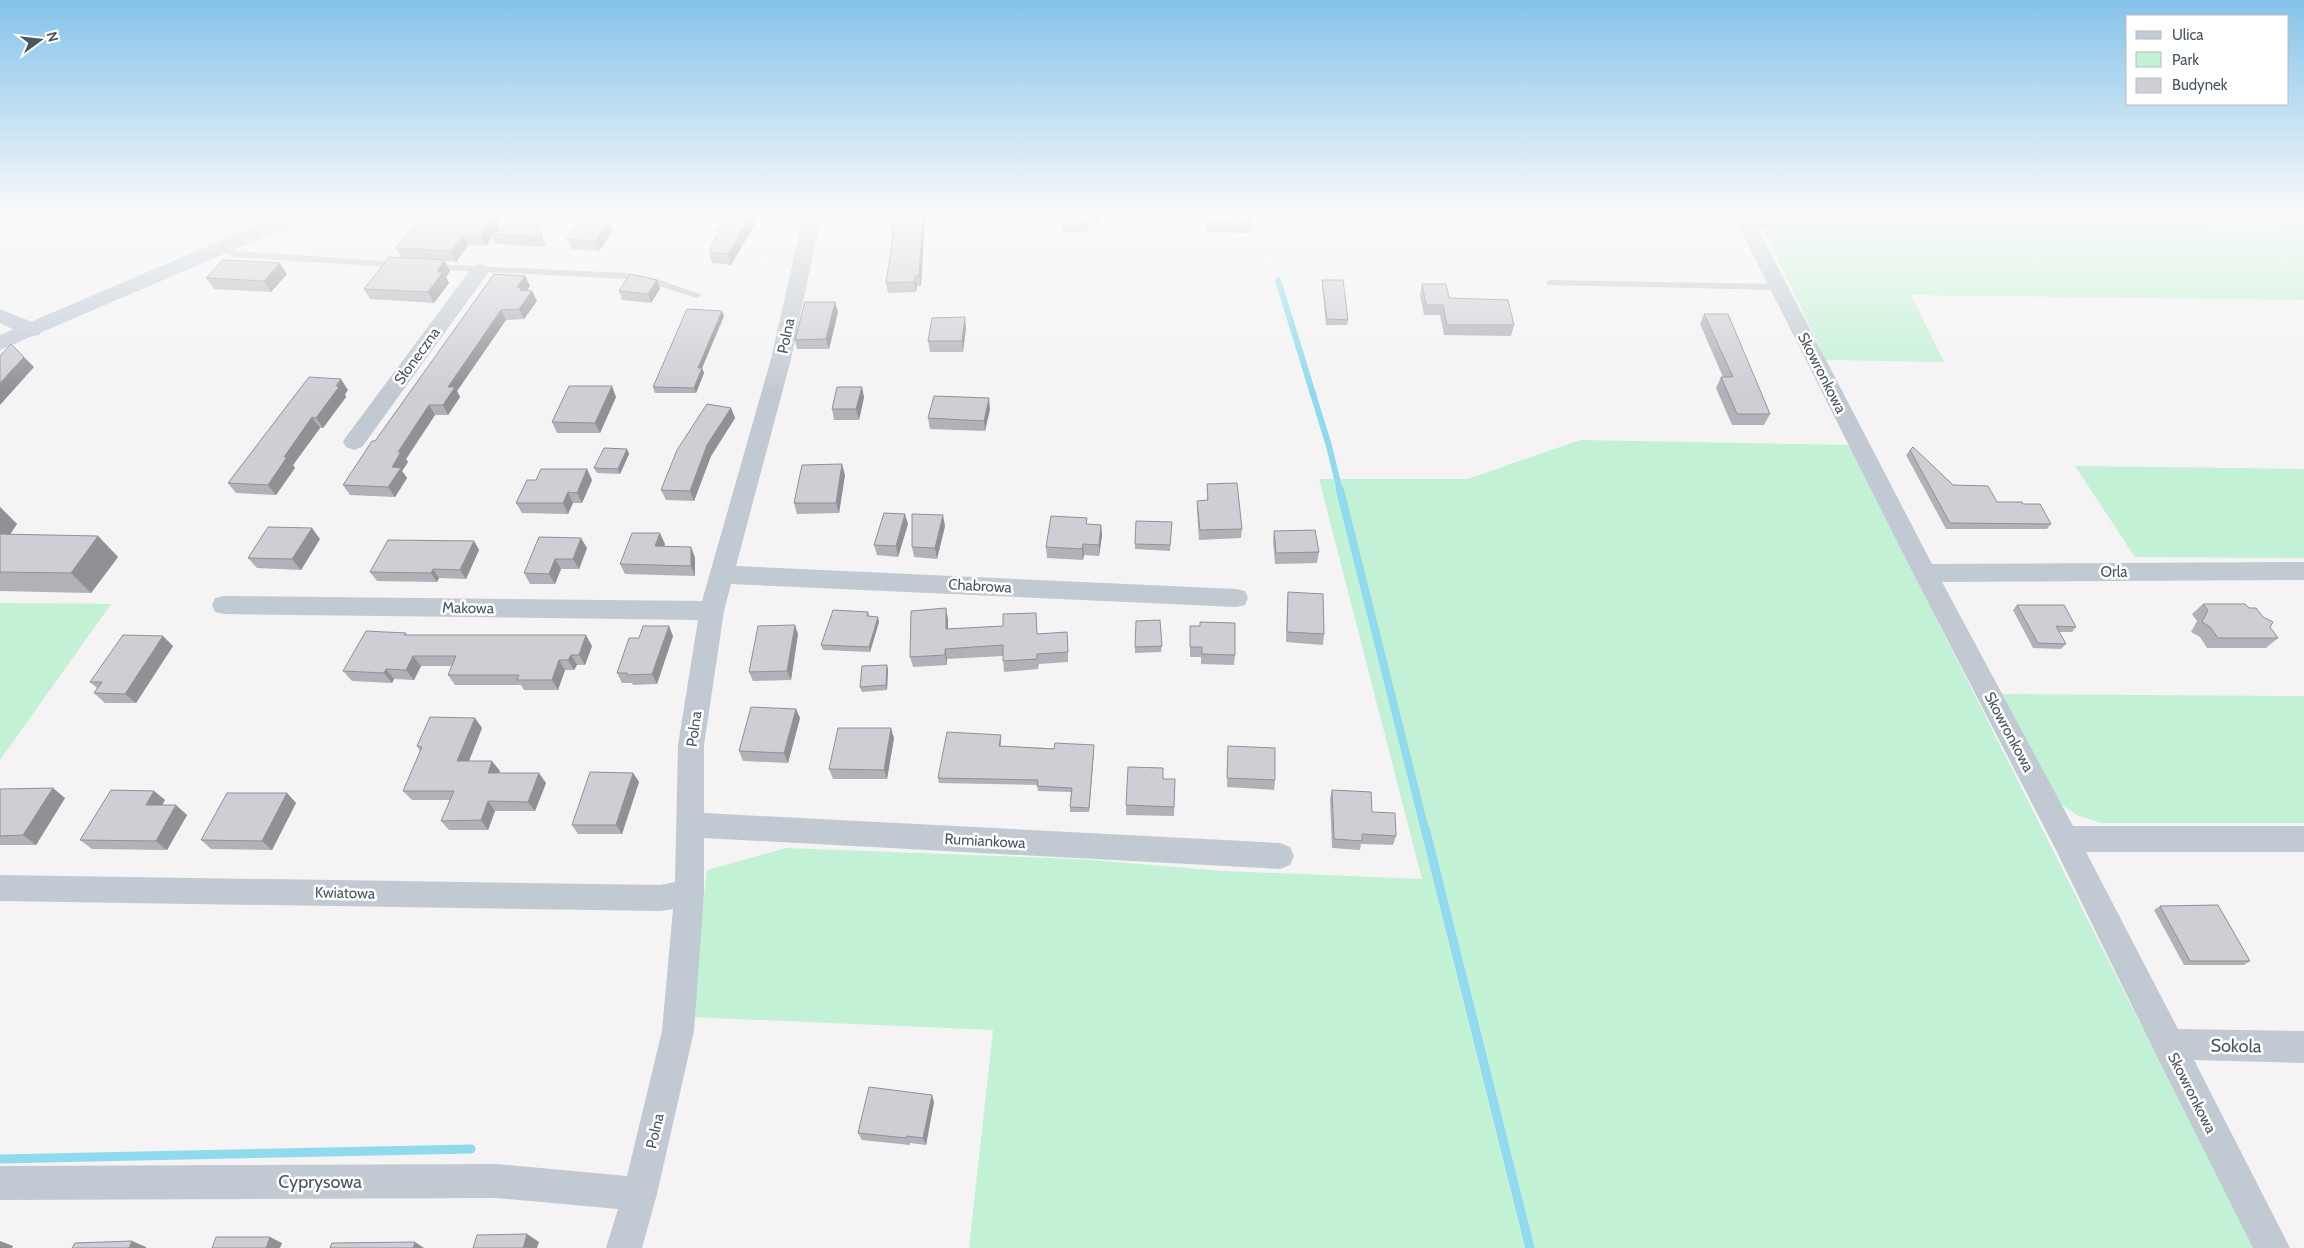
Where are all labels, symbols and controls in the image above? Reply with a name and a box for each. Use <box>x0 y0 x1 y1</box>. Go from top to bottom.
north arrow <box>15 15 65 65</box>
legend <box>2126 15 2289 105</box>
text: Ulica <box>2172 26 2204 44</box>
text: N <box>43 30 63 44</box>
text: Park <box>2172 51 2199 69</box>
text: Budynek <box>2172 76 2228 94</box>
street label: Polna <box>773 316 799 355</box>
street label: Słoneczna <box>390 323 444 388</box>
street label: Skowronkowa <box>1794 330 1850 417</box>
street label: Orla <box>2101 563 2128 581</box>
street label: Chabrowa <box>948 575 1013 597</box>
street label: Makowa <box>442 599 495 617</box>
street label: Skowronkowa <box>1980 689 2038 776</box>
street label: Polna <box>683 709 706 748</box>
street label: Rumiankowa <box>944 830 1027 852</box>
street label: Kwiatowa <box>315 883 376 903</box>
street label: Sokola <box>2210 1035 2262 1057</box>
street label: Skowronkowa <box>2164 1050 2220 1137</box>
street label: Polna <box>642 1111 668 1150</box>
street label: Cyprysowa <box>278 1171 362 1193</box>

